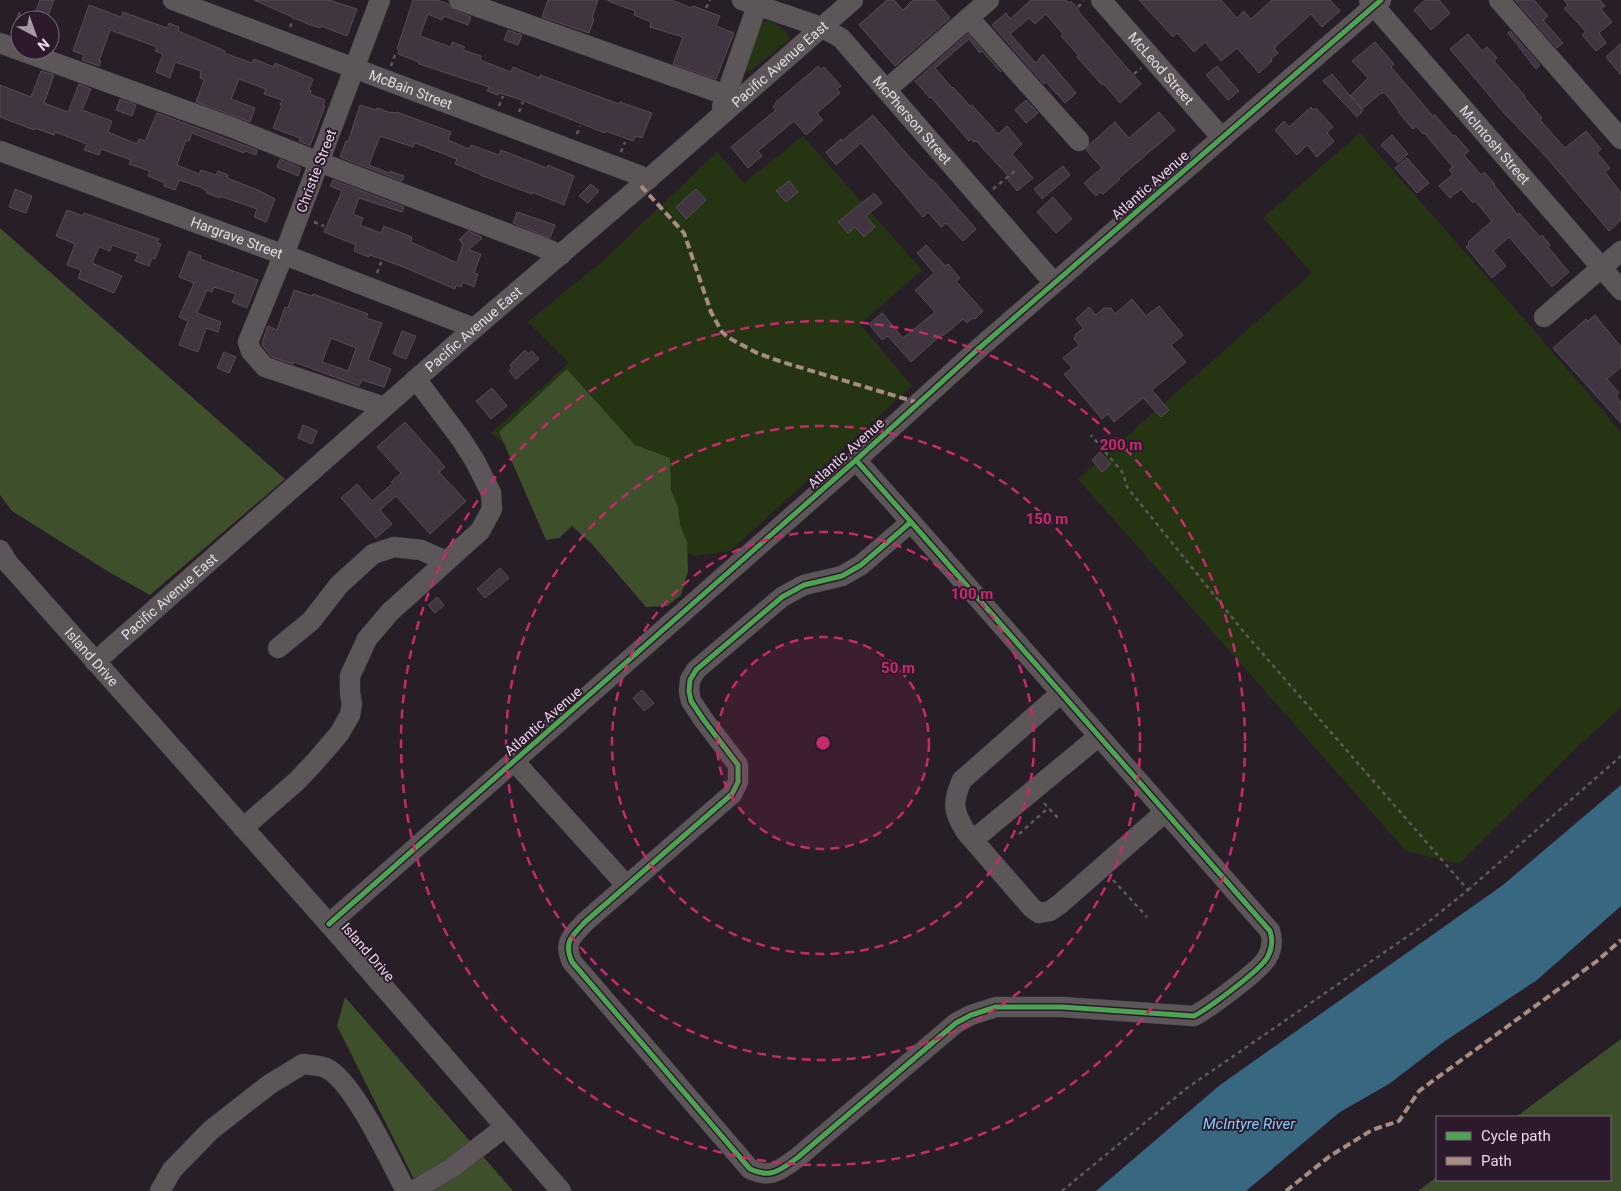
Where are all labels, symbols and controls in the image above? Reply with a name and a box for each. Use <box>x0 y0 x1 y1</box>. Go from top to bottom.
north arrow <box>10 10 60 60</box>
street label: Pacific Avenue East <box>728 18 831 110</box>
street label: McLeod Street <box>1125 29 1197 108</box>
text: N <box>35 36 53 54</box>
street label: McBain Street <box>367 67 455 112</box>
street label: McPherson Street <box>870 73 955 168</box>
street label: McIntosh Street <box>1456 102 1534 188</box>
street label: Christie Street <box>293 127 339 215</box>
street label: Atlantic Avenue <box>1108 147 1192 223</box>
street label: Hargrave Street <box>188 213 285 262</box>
street label: Pacific Avenue East <box>422 283 525 375</box>
street label: Atlantic Avenue <box>805 415 887 491</box>
text: 200 m <box>1100 436 1142 454</box>
text: 150 m <box>1026 510 1068 528</box>
street label: Pacific Avenue East <box>118 550 221 643</box>
text: 100 m <box>951 585 993 603</box>
street label: Island Drive <box>61 624 122 689</box>
text: 50 m <box>881 659 915 677</box>
street label: Atlantic Avenue <box>501 683 585 759</box>
centre of rings <box>814 734 832 752</box>
street label: Island Drive <box>338 919 398 985</box>
water label: McIntyre River <box>1203 1115 1296 1133</box>
legend <box>1436 1116 1611 1181</box>
text: Cycle path <box>1481 1127 1551 1145</box>
text: Path <box>1481 1152 1512 1170</box>

